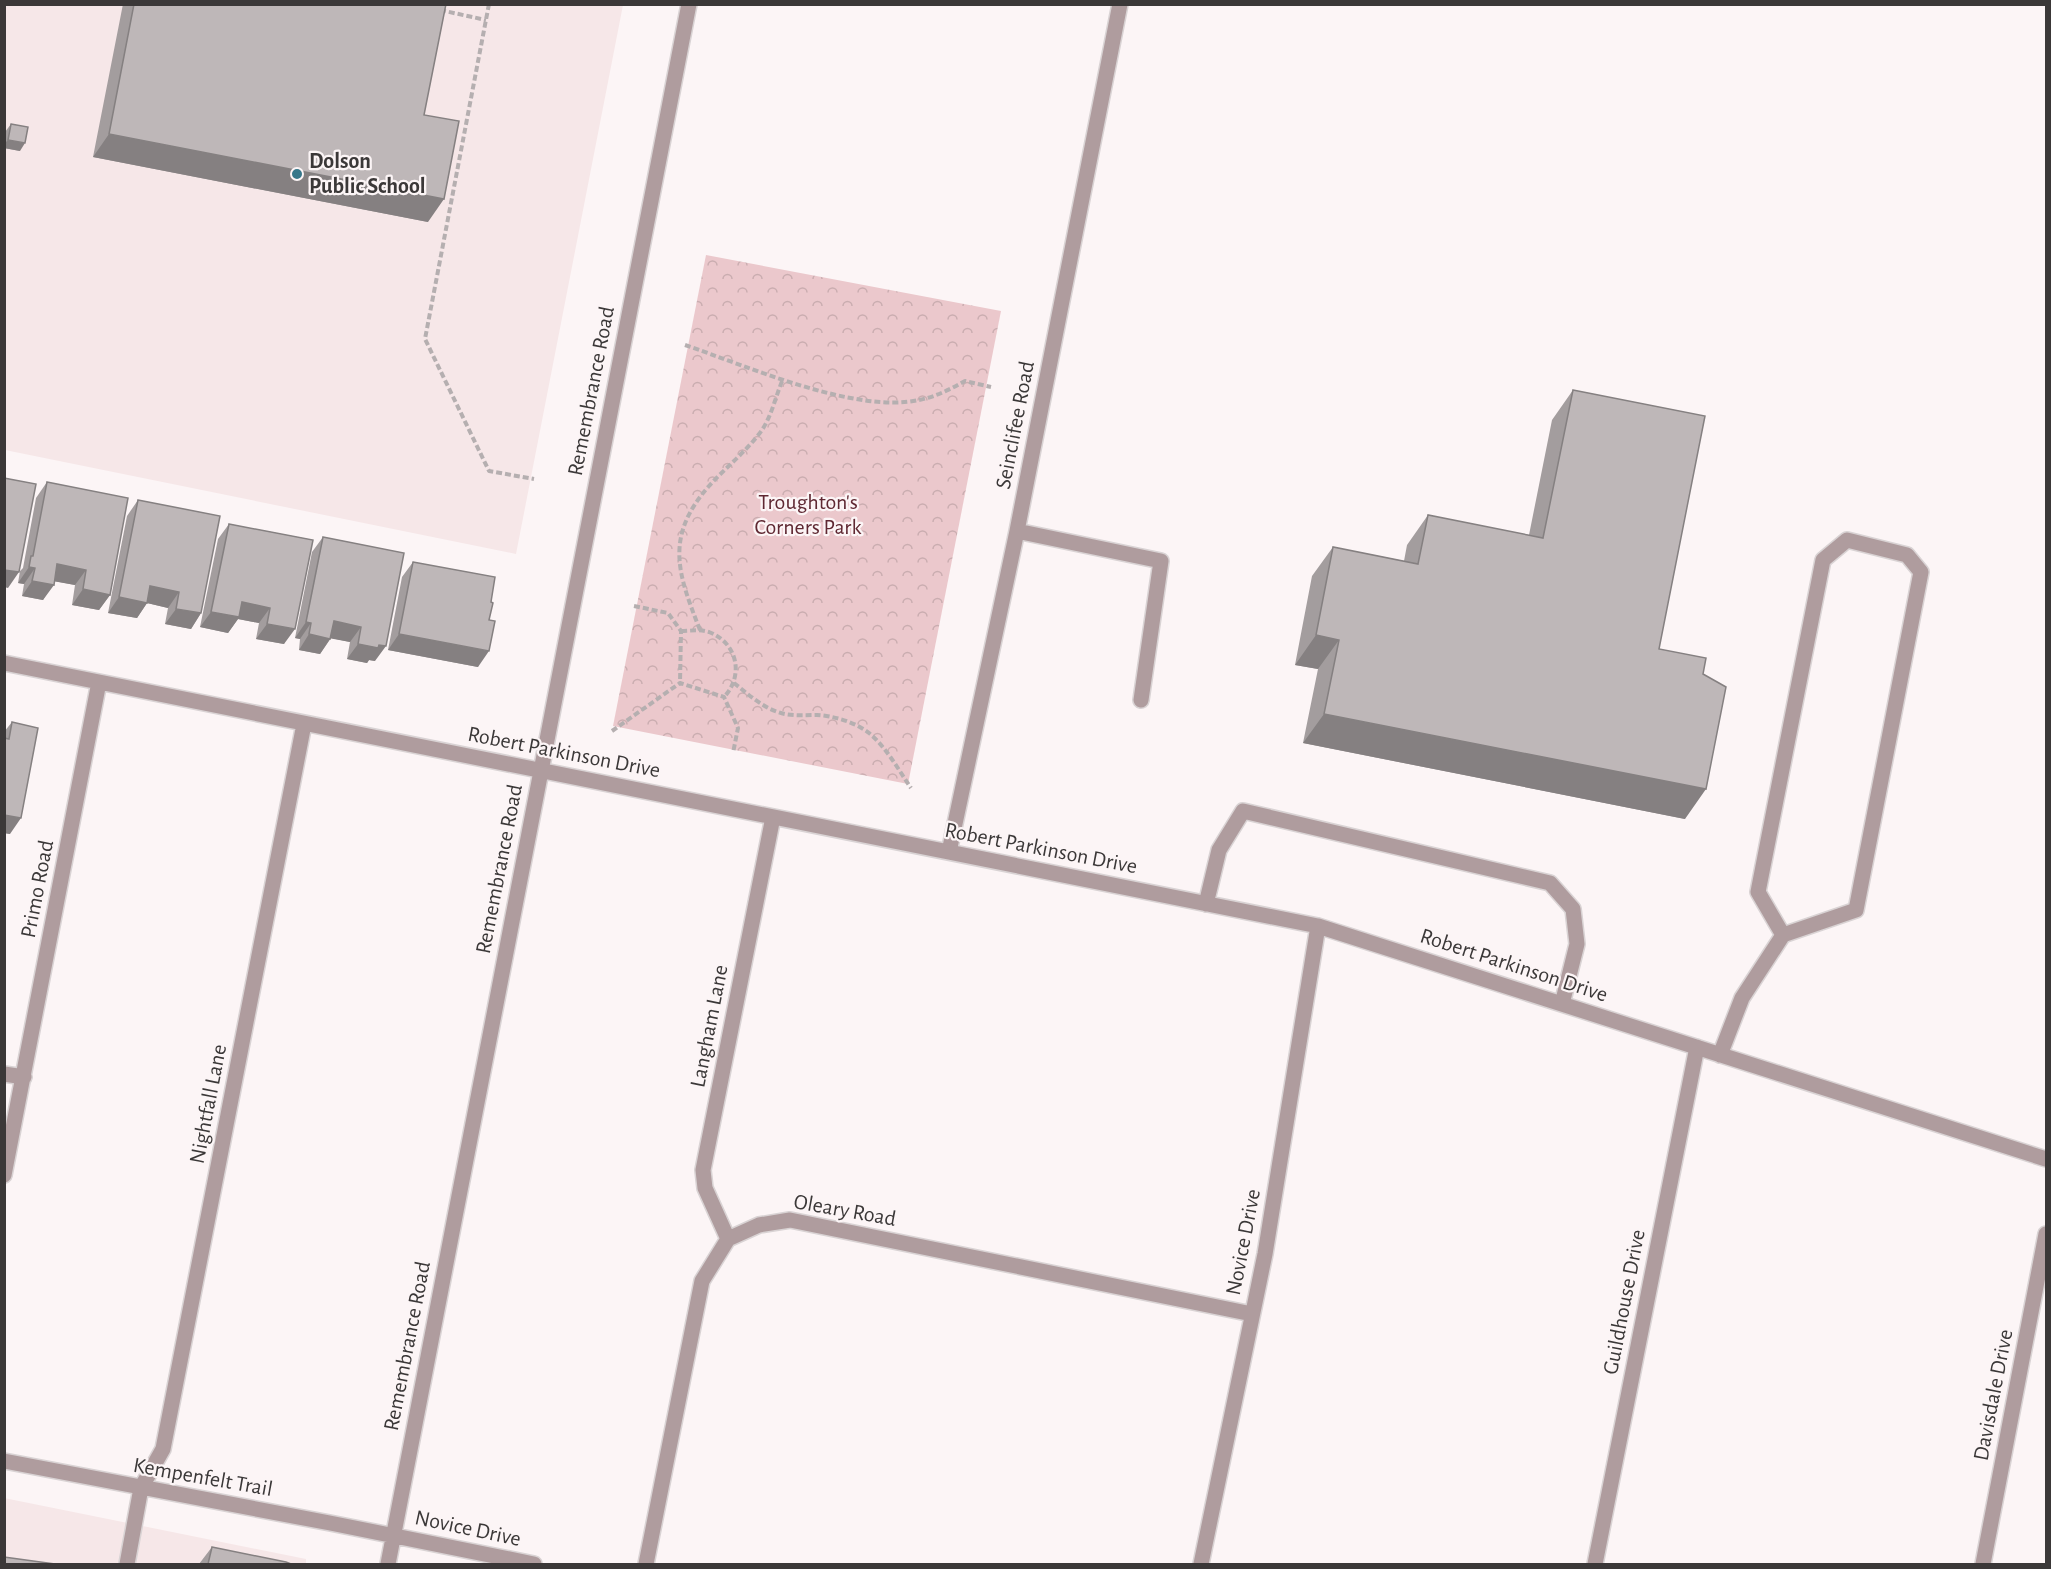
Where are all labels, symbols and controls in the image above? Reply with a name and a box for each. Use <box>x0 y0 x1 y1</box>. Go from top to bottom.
place label: Dolson Public School <box>309 150 426 197</box>
marker: Dolson Public School <box>290 167 304 181</box>
street label: Remembrance Road <box>564 304 618 478</box>
street label: Seinclifee Road <box>992 359 1038 491</box>
park label: Troughton's Corners Park <box>754 491 862 538</box>
street label: Robert Parkinson Drive <box>466 723 662 781</box>
street label: Remembrance Road <box>472 782 526 956</box>
street label: Robert Parkinson Drive <box>943 819 1139 877</box>
street label: Primo Road <box>17 838 57 940</box>
street label: Robert Parkinson Drive <box>1418 924 1610 1006</box>
street label: Langham Lane <box>686 963 732 1089</box>
street label: Nightfall Lane <box>186 1042 230 1166</box>
street label: Novice Drive <box>1222 1187 1264 1297</box>
street label: Oleary Road <box>792 1190 898 1230</box>
street label: Guildhouse Drive <box>1599 1228 1649 1376</box>
street label: Remembrance Road <box>380 1259 434 1433</box>
street label: Davisdale Drive <box>1969 1327 2017 1463</box>
street label: Kempenfelt Trail <box>131 1454 275 1500</box>
street label: Novice Drive <box>413 1506 523 1550</box>

